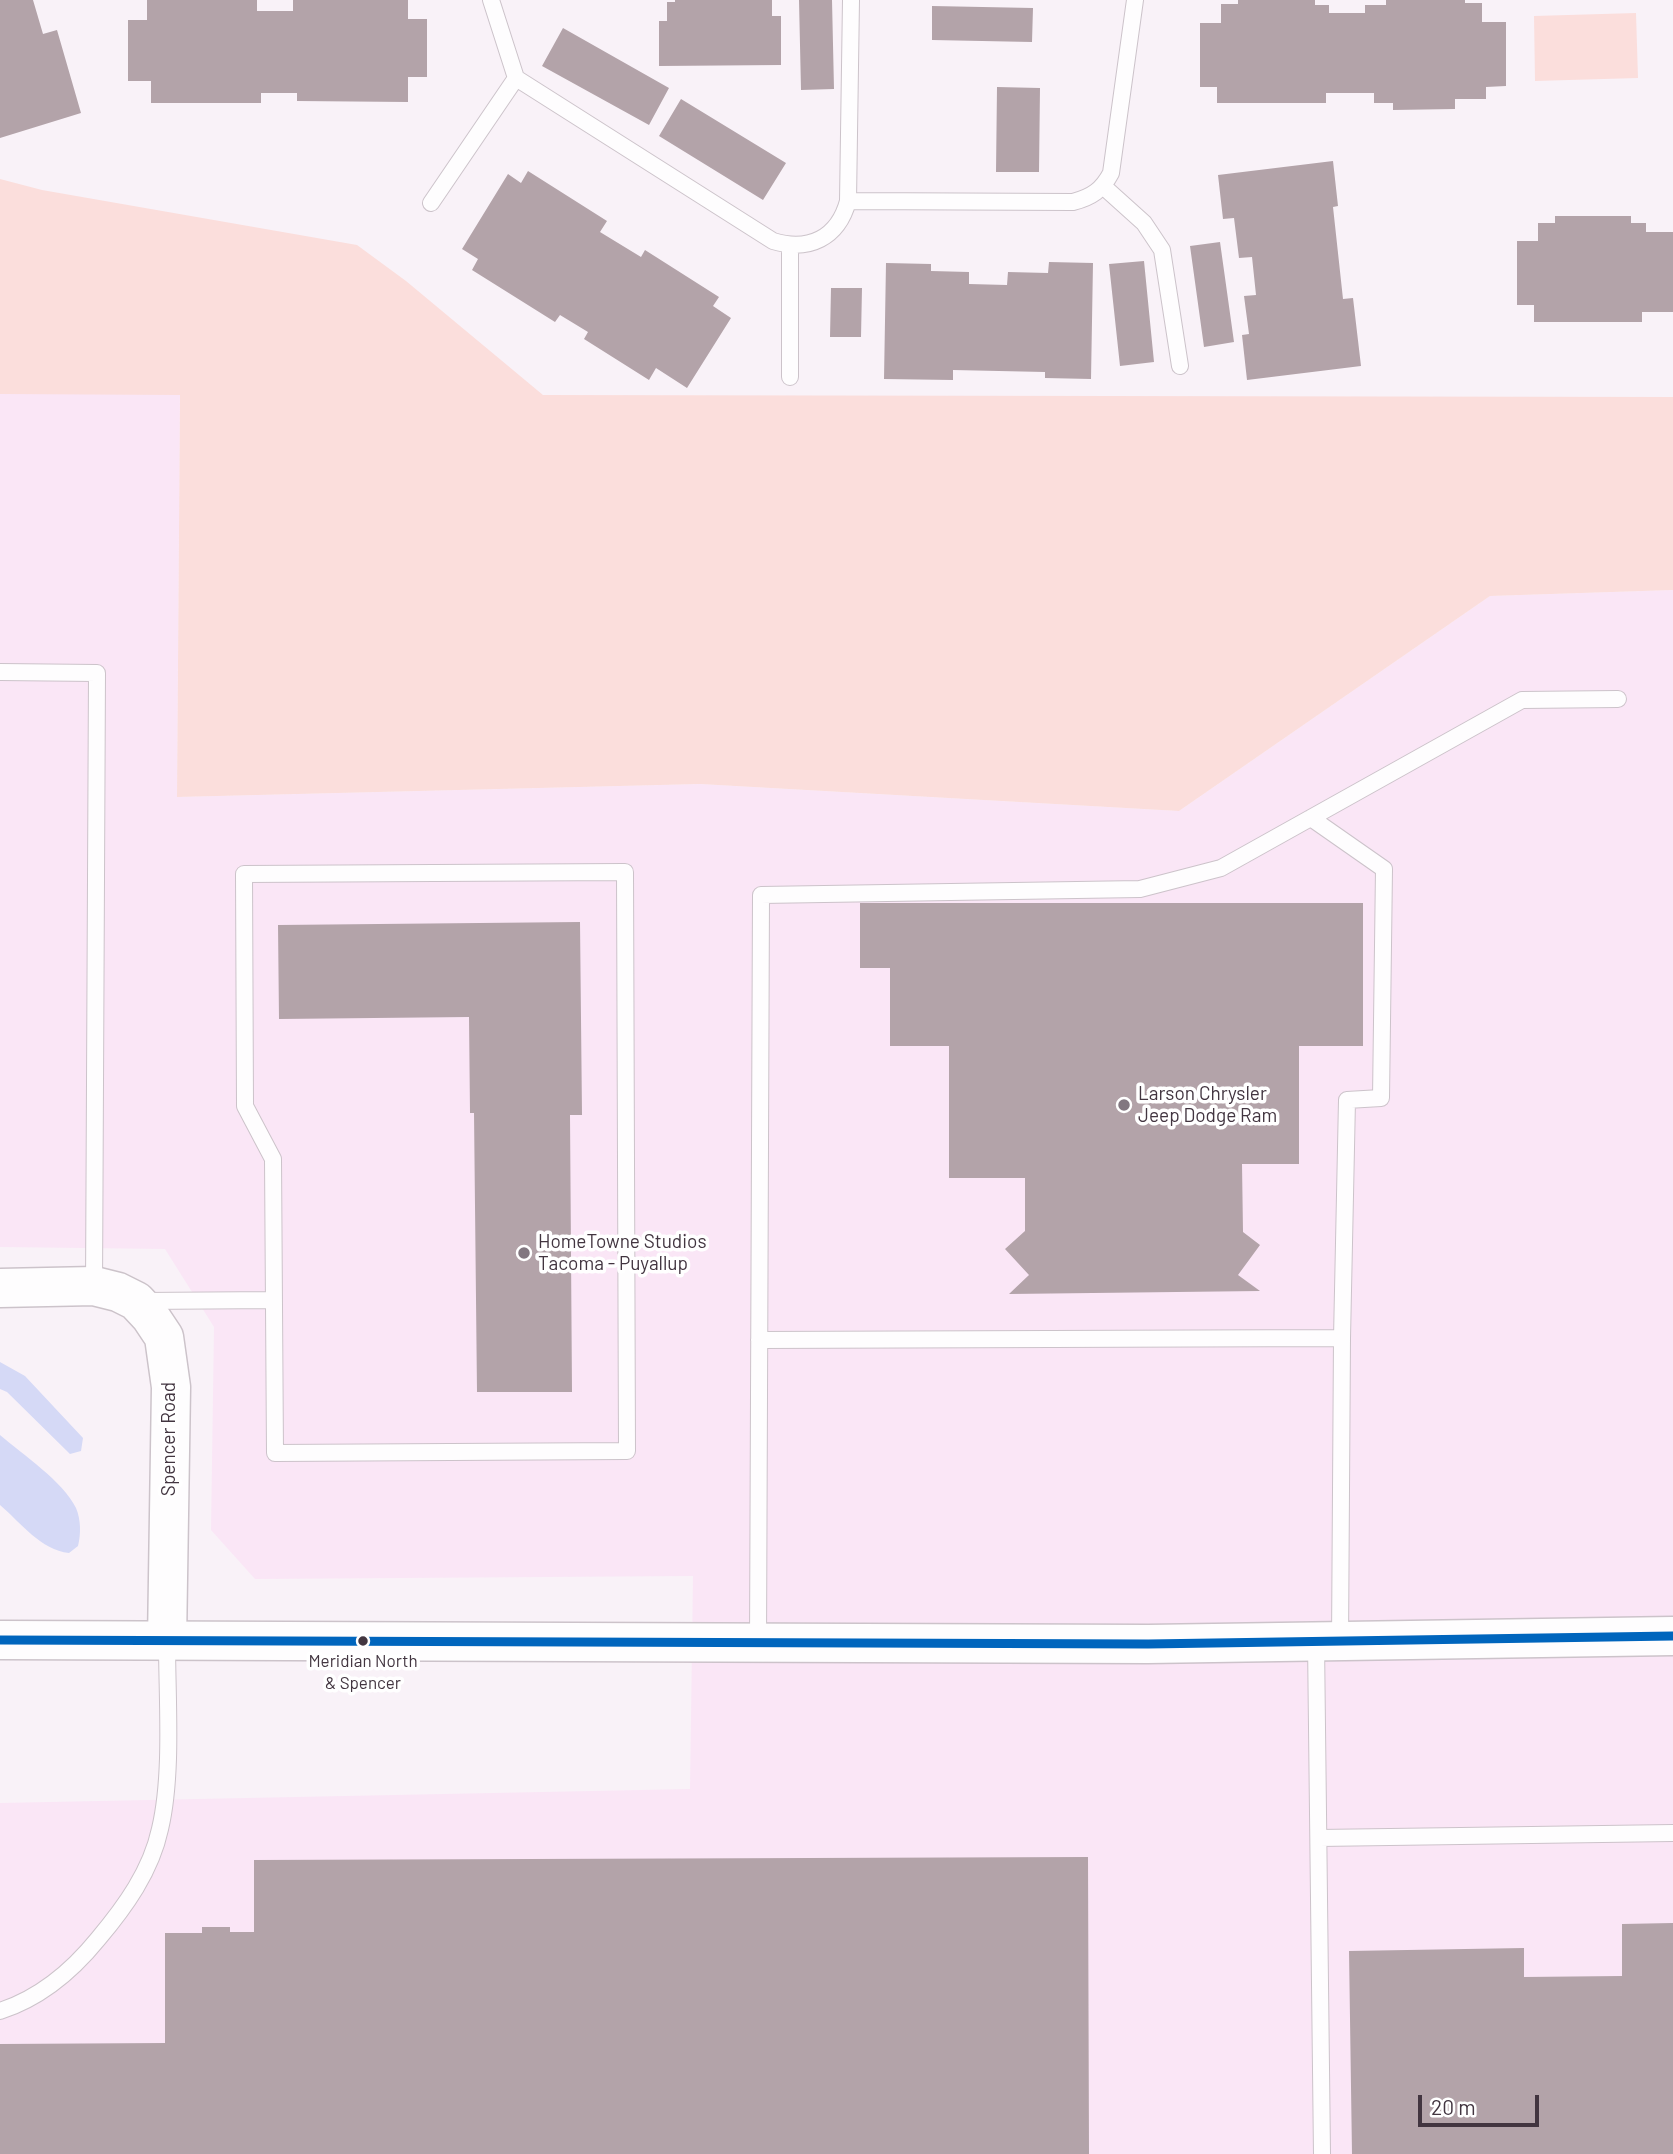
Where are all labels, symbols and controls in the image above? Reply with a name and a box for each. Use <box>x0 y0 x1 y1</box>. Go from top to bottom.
place label: Larson Chrysler Jeep Dodge Ram <box>1138 1083 1277 1127</box>
marker: Larson Chrysler Jeep Dodge Ram <box>1116 1097 1132 1113</box>
place label: HomeTowne Studios Tacoma - Puyallup <box>538 1231 707 1275</box>
marker: HomeTowne Studios Tacoma - Puyallup <box>516 1245 532 1261</box>
street label: Spencer Road <box>158 1382 180 1496</box>
marker: Meridian North & Spencer <box>356 1634 370 1648</box>
place label: Meridian North & Spencer <box>308 1651 418 1691</box>
scale bar <box>1421 2080 1542 2124</box>
text: 20 m <box>1431 2094 1476 2119</box>

